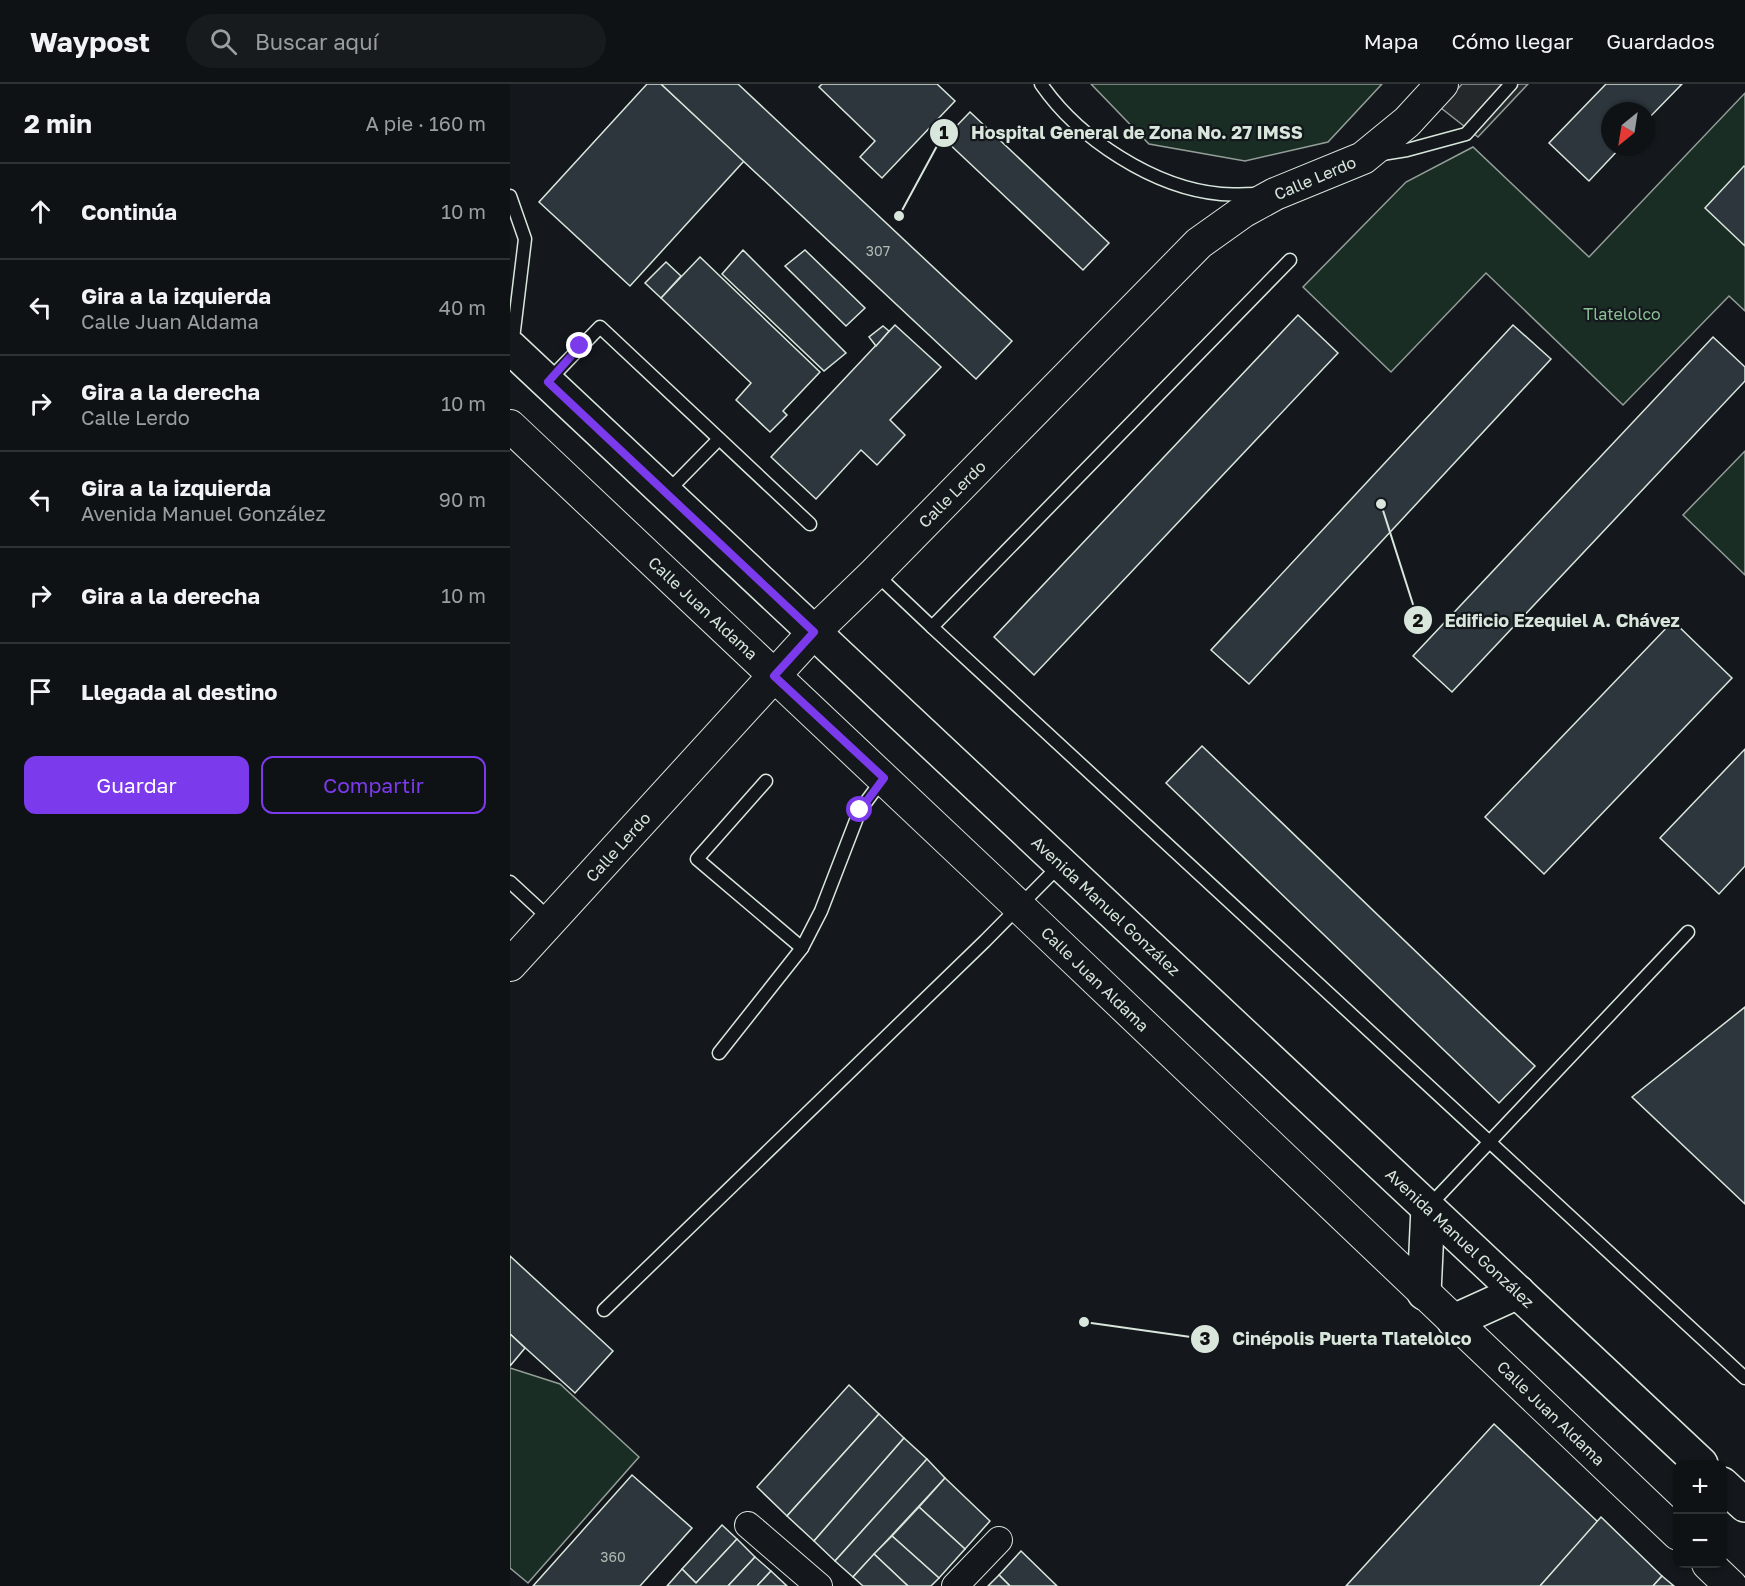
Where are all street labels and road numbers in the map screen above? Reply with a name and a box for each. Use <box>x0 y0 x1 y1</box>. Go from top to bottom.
street label: Calle Lerdo <box>1271 152 1359 204</box>
street label: Calle Lerdo <box>914 456 990 532</box>
street label: Calle Juan Aldama <box>644 552 762 664</box>
street label: Calle Lerdo <box>581 808 655 886</box>
street label: Avenida Manuel González <box>1028 832 1184 980</box>
street label: Calle Juan Aldama <box>1037 922 1153 1036</box>
street label: Avenida Manuel González <box>1382 1164 1538 1312</box>
street label: Calle Juan Aldama <box>1493 1356 1609 1470</box>

